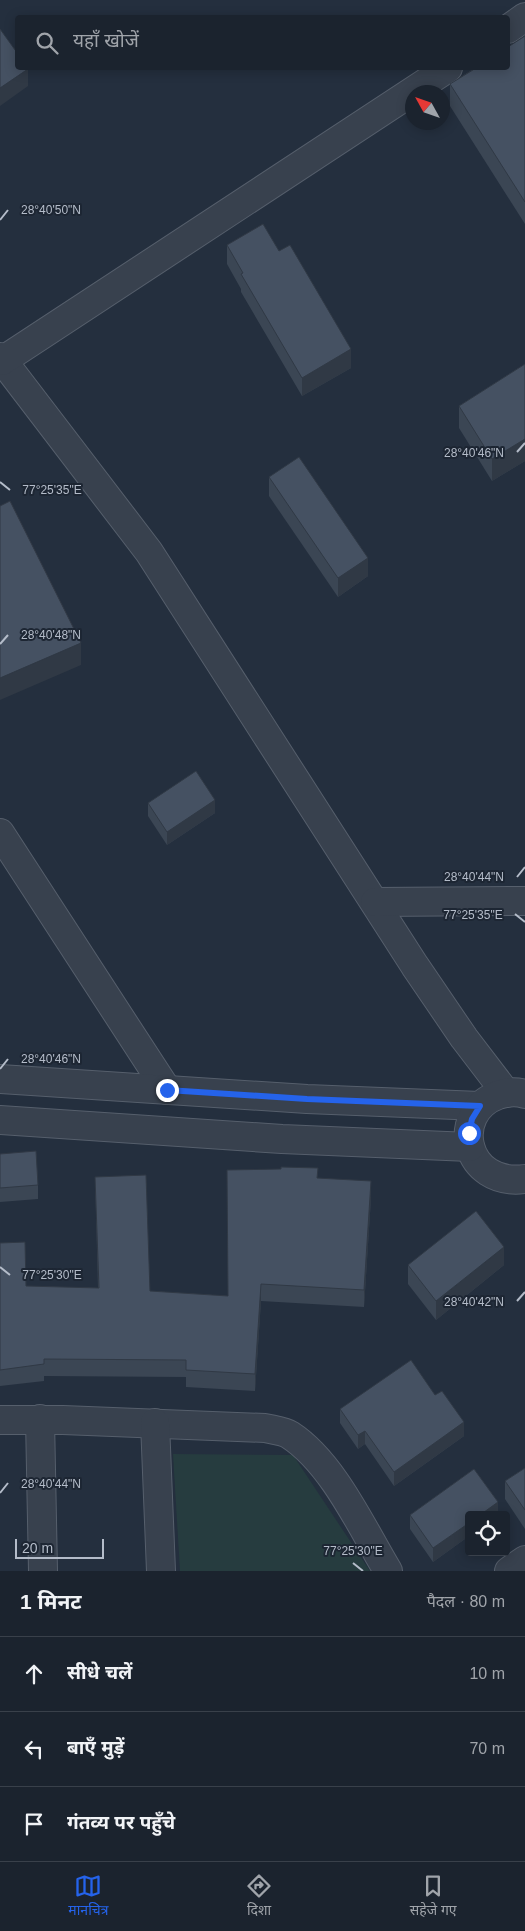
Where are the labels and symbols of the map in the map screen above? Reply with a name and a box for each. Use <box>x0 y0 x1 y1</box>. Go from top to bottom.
north arrow <box>405 85 450 130</box>
text: 28°40'50"N <box>21 203 81 217</box>
text: 28°40'46"N <box>444 446 504 460</box>
text: 77°25'35"E <box>22 483 82 497</box>
text: 28°40'48"N <box>21 628 81 642</box>
text: 28°40'44"N <box>444 870 504 884</box>
text: 77°25'35"E <box>443 908 503 922</box>
text: 28°40'46"N <box>21 1052 81 1066</box>
route end <box>156 1079 179 1102</box>
route start <box>458 1122 481 1145</box>
text: 77°25'30"E <box>22 1268 82 1282</box>
text: 28°40'42"N <box>444 1295 504 1309</box>
text: 28°40'44"N <box>21 1477 81 1491</box>
scale bar <box>15 1536 104 1559</box>
text: 77°25'30"E <box>323 1544 383 1558</box>

